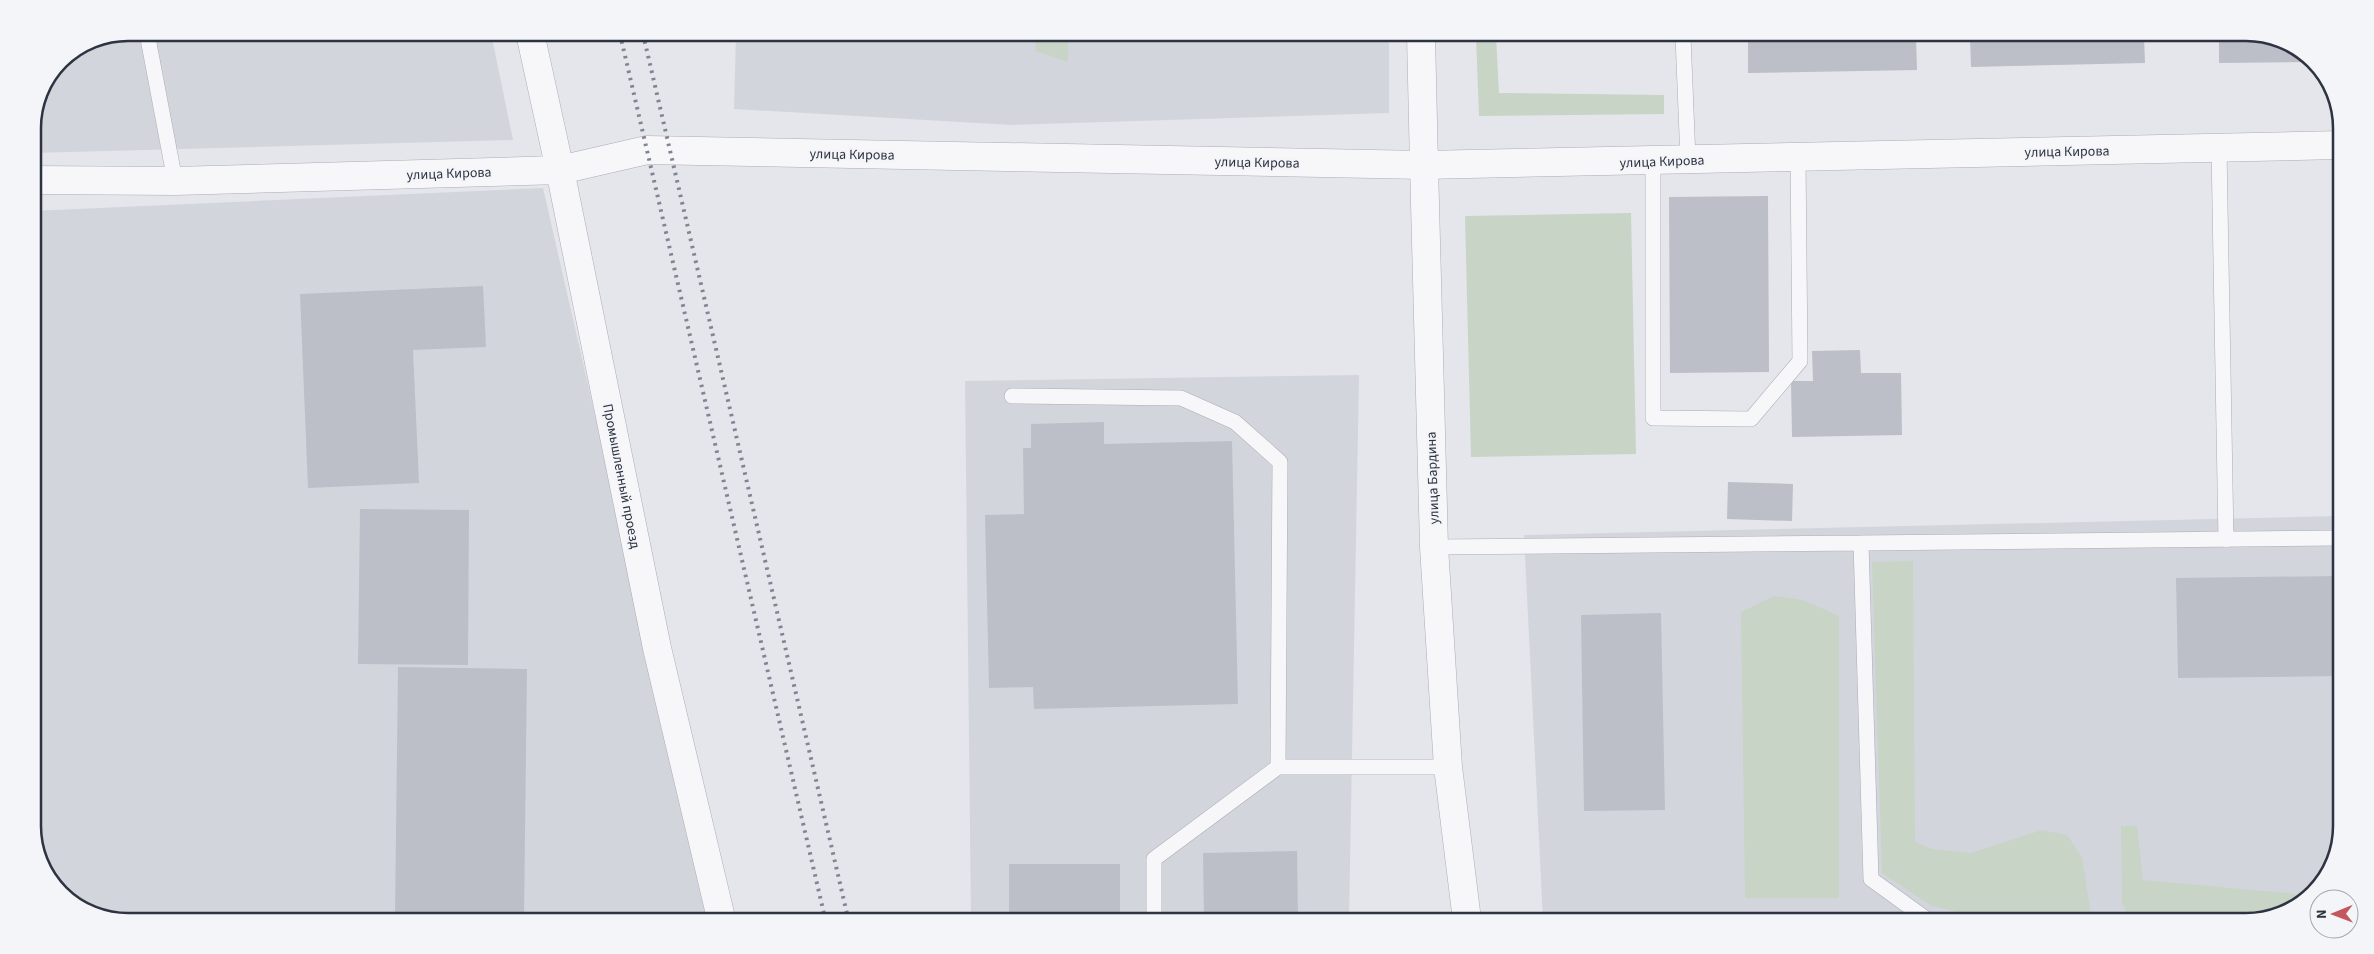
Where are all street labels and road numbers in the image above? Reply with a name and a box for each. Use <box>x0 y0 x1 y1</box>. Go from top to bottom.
street label: улица Кирова <box>2024 141 2110 163</box>
street label: улица Кирова <box>809 144 895 166</box>
street label: улица Кирова <box>1619 151 1705 173</box>
street label: улица Кирова <box>1214 152 1300 174</box>
street label: улица Кирова <box>406 163 492 185</box>
street label: Промышленный проезд <box>597 402 645 551</box>
street label: улица Бардина <box>1421 431 1445 525</box>

